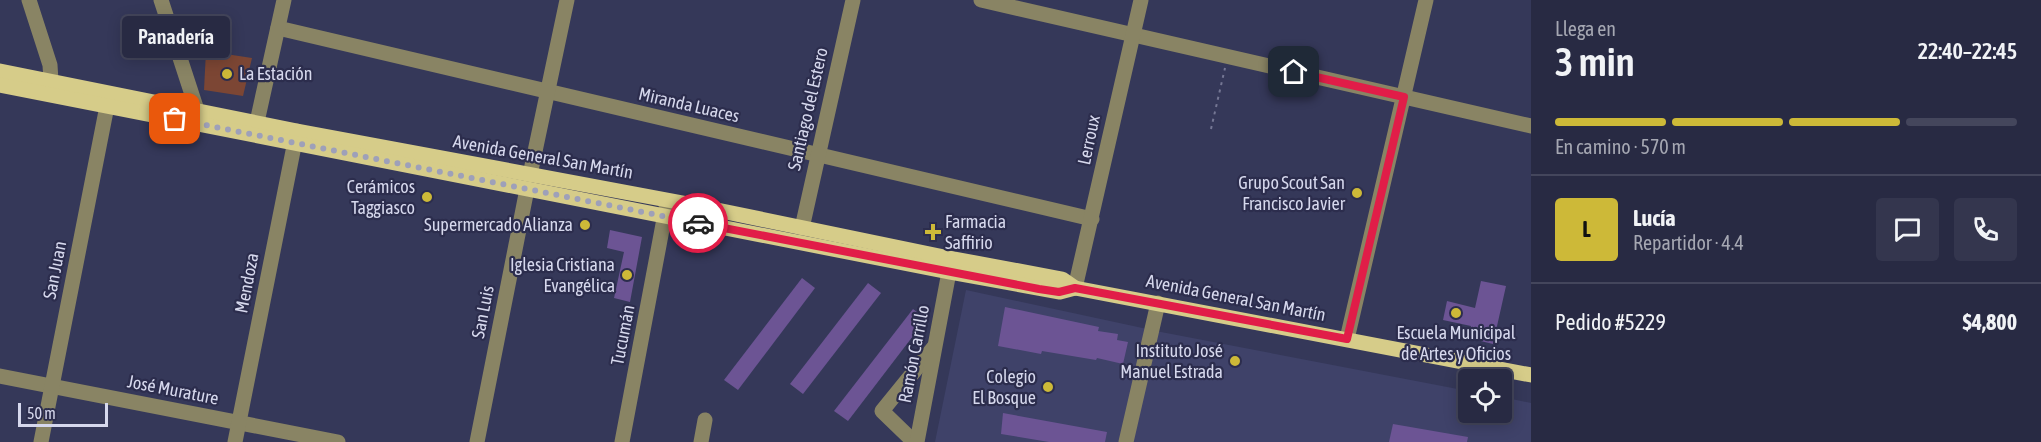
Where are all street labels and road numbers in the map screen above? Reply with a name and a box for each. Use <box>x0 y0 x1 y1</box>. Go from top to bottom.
street label: Santiago del Estero <box>783 45 832 172</box>
street label: Miranda Luaces <box>637 83 742 126</box>
street label: Lerroux <box>1073 113 1104 167</box>
street label: Avenida General San Martín <box>451 130 635 183</box>
street label: San Juan <box>39 239 70 301</box>
street label: Mendoza <box>230 251 263 315</box>
street label: Avenida General San Martín <box>1145 270 1328 325</box>
street label: San Luis <box>467 284 498 340</box>
street label: Tucumán <box>606 303 639 367</box>
street label: Ramón Carrillo <box>894 303 933 405</box>
street label: José Murature <box>126 370 221 409</box>

